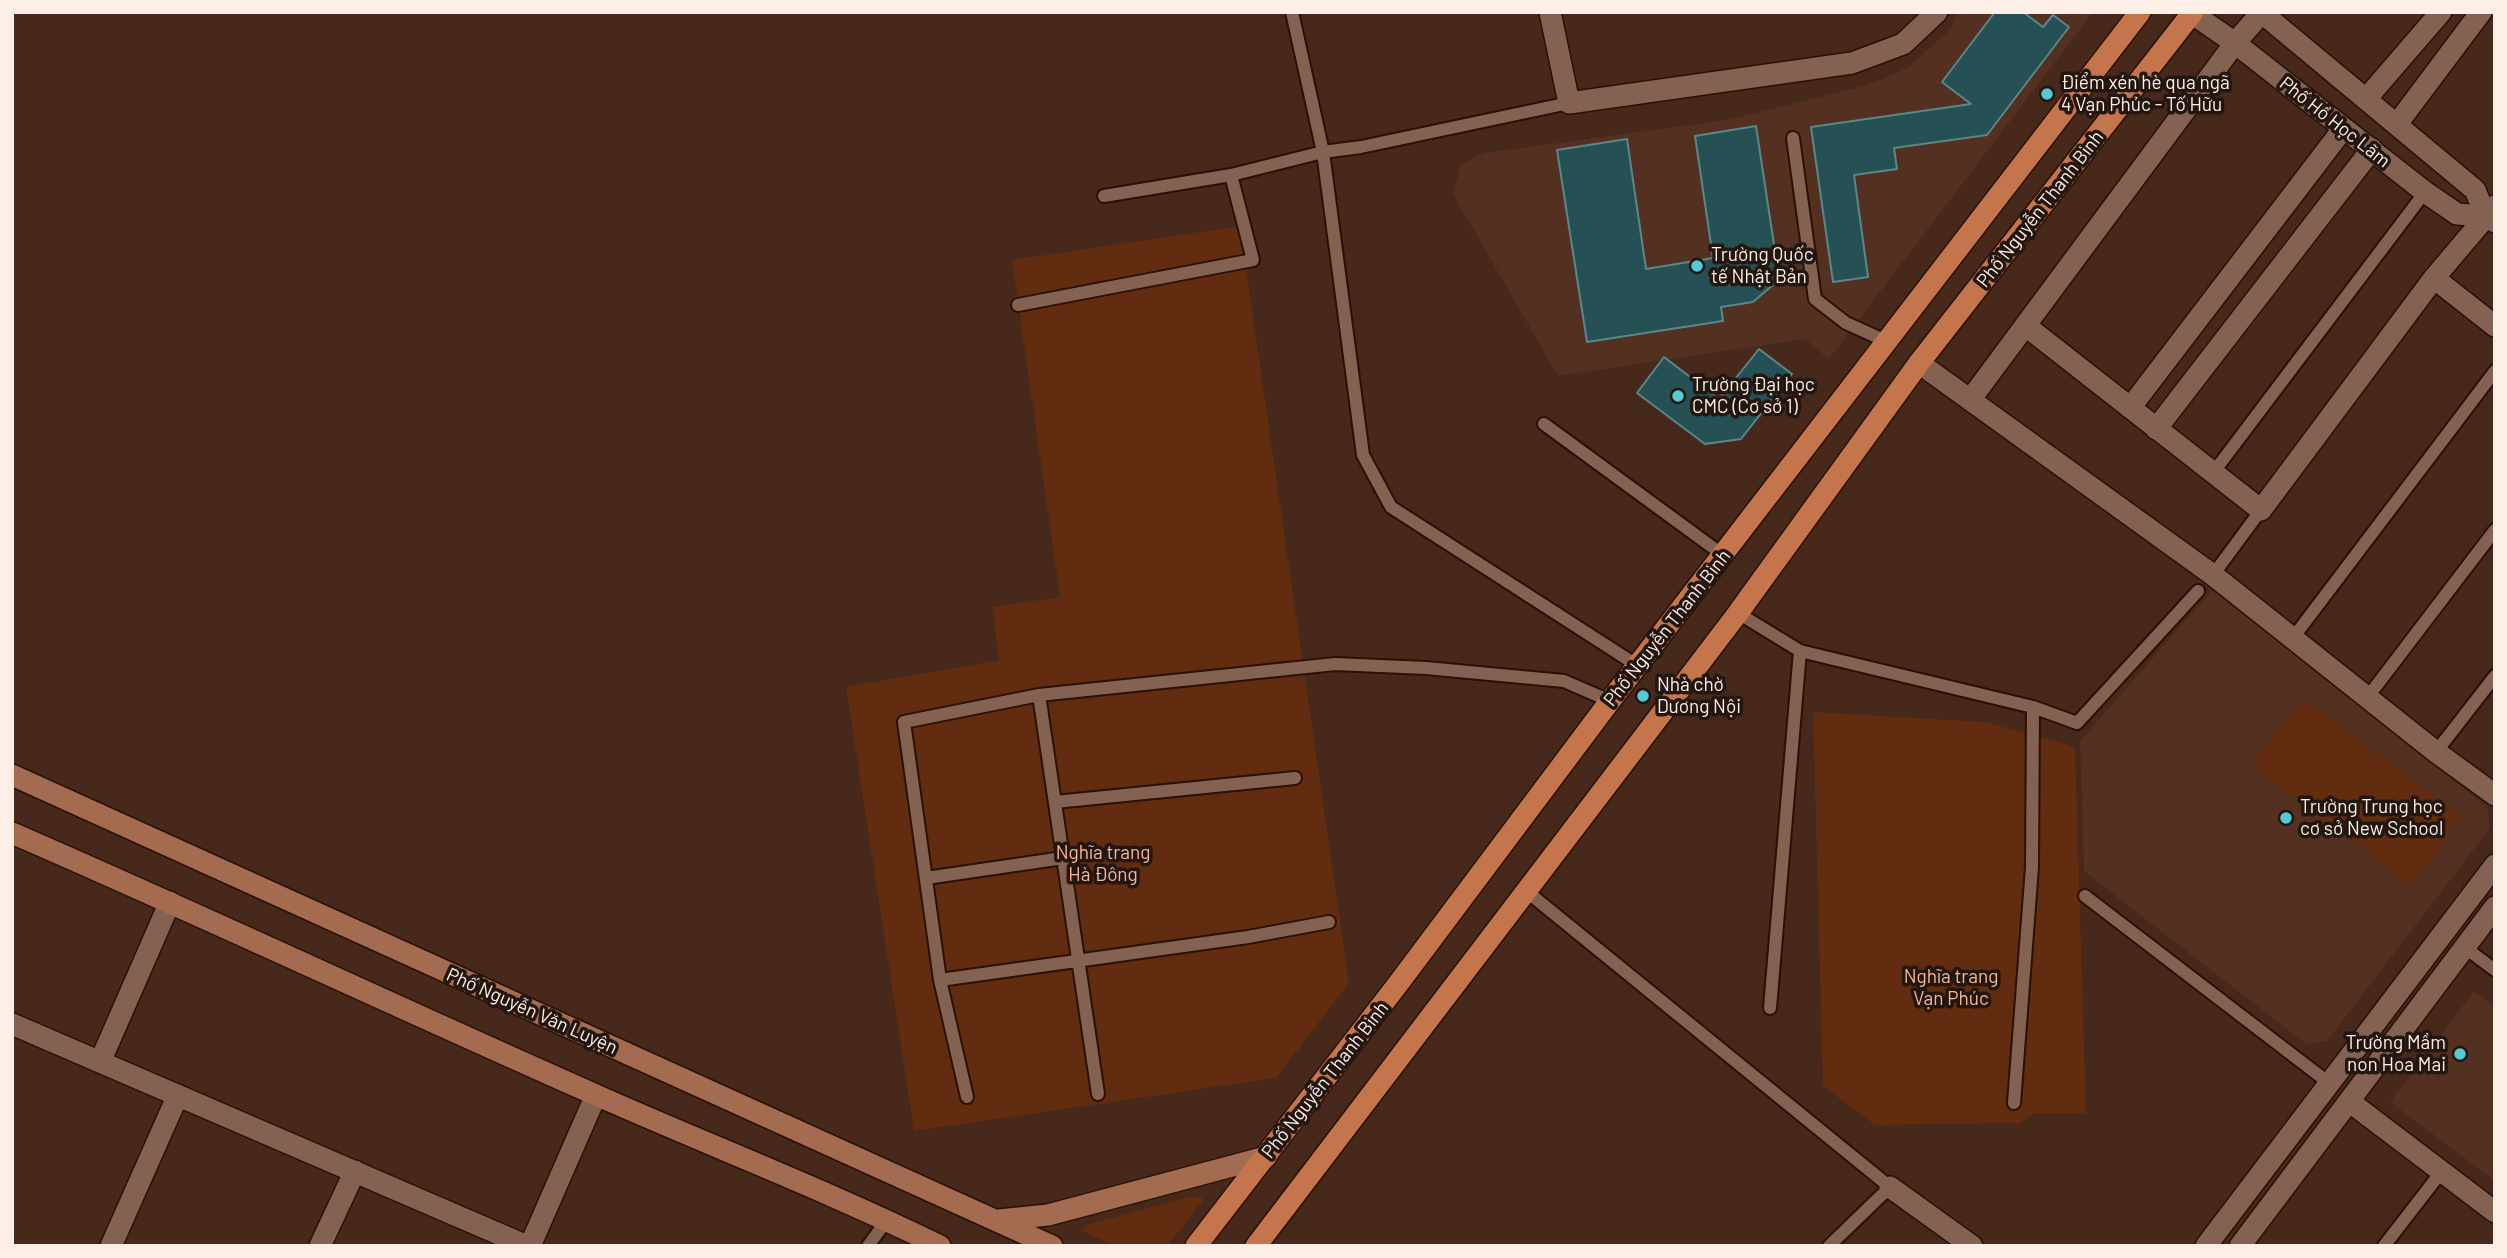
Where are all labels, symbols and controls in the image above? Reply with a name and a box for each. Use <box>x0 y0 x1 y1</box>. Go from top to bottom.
place label: Điểm xén hè qua ngã 4 Vạn Phúc - Tố Hữu <box>2061 72 2230 116</box>
street label: Phố Hồ Học Lãm <box>2275 72 2395 172</box>
marker: Điểm xén hè qua ngã 4 Vạn Phúc - Tố Hữu <box>2039 86 2055 102</box>
street label: Phố Nguyễn Thanh Bình <box>1972 126 2108 292</box>
place label: Trường Quốc tế Nhật Bản <box>1711 244 1814 288</box>
marker: Trường Quốc tế Nhật Bản <box>1689 258 1705 274</box>
place label: Trường Đại học CMC (Cơ sở 1) <box>1692 374 1815 418</box>
marker: Trường Đại học CMC (Cơ sở 1) <box>1670 388 1686 404</box>
street label: Phố Nguyễn Thanh Bình <box>1599 545 1735 711</box>
place label: Nhà chờ Dương Nội <box>1657 674 1741 718</box>
marker: Nhà chờ Dương Nội <box>1635 688 1651 704</box>
place label: Trường Trung học cơ sở New School <box>2300 796 2443 840</box>
marker: Trường Trung học cơ sở New School <box>2278 810 2294 826</box>
park label: Nghĩa trang Hà Đông <box>1056 842 1150 886</box>
street label: Phố Nguyễn Văn Luyện <box>443 963 621 1059</box>
park label: Nghĩa trang Vạn Phúc <box>1904 966 1998 1010</box>
street label: Phố Nguyễn Thanh Bình <box>1257 997 1393 1163</box>
place label: Trường Mầm non Hoa Mai <box>2346 1032 2446 1076</box>
marker: Trường Mầm non Hoa Mai <box>2452 1046 2468 1062</box>

